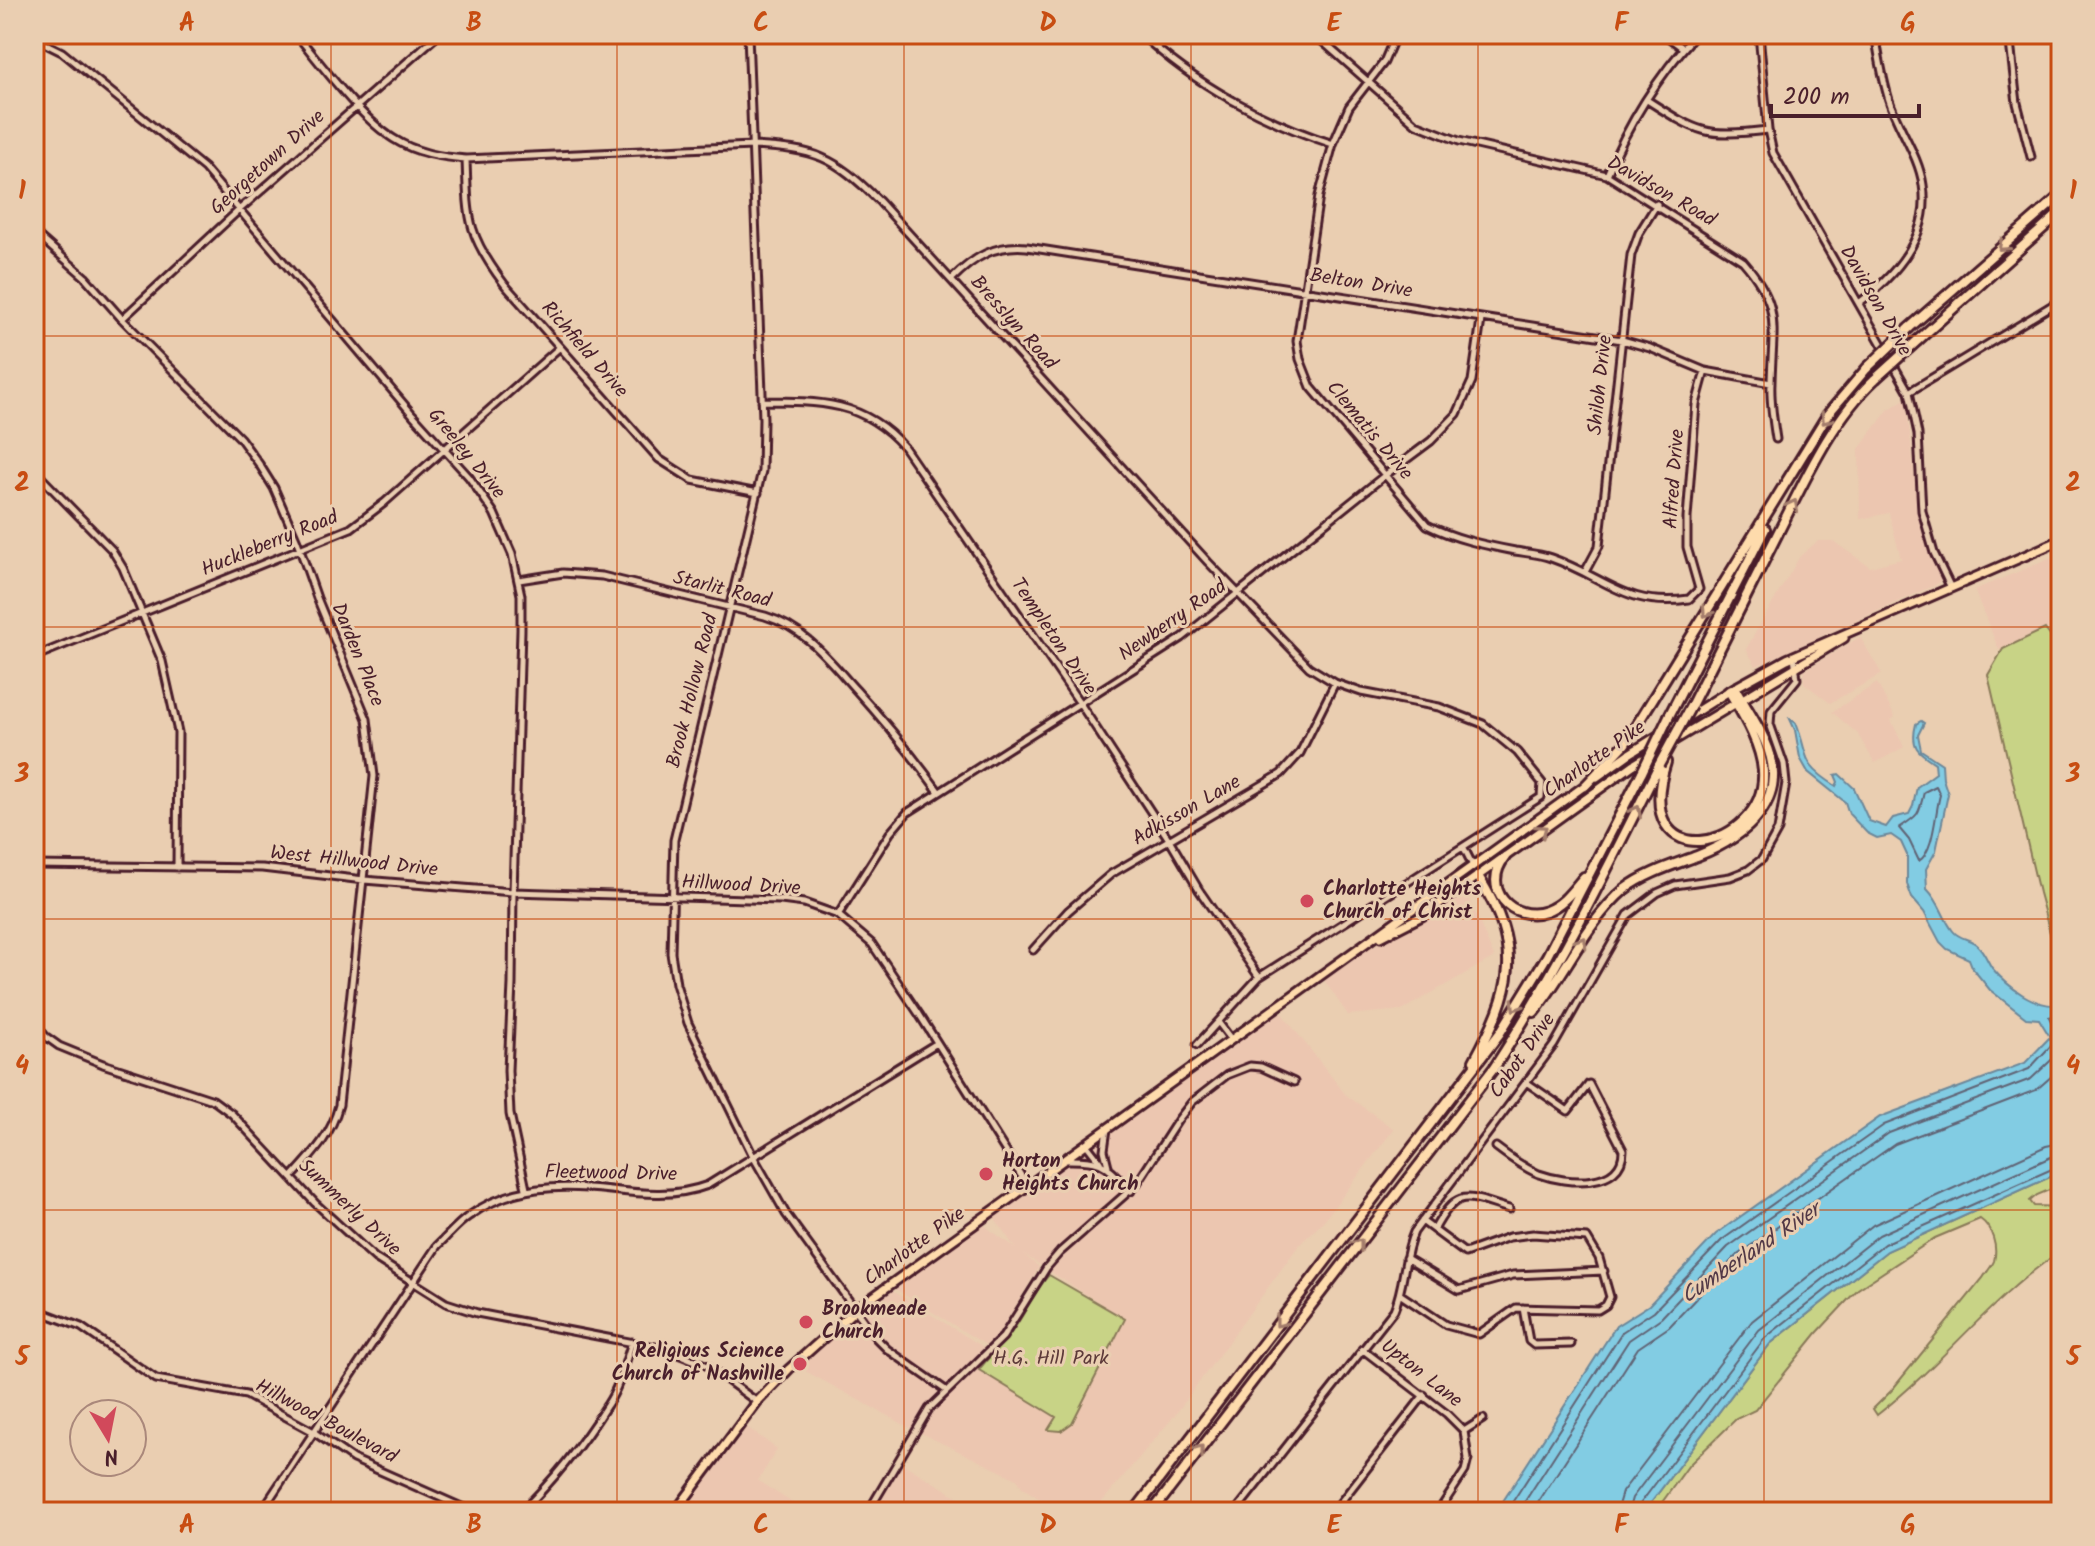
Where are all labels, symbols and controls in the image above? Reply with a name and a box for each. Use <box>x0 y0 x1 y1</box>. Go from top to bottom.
text: A <box>179 3 195 45</box>
text: B <box>466 3 482 45</box>
text: C <box>753 3 769 45</box>
text: D <box>1039 3 1057 45</box>
text: E <box>1327 3 1343 45</box>
text: F <box>1614 3 1630 45</box>
text: G <box>1900 3 1916 45</box>
scale bar <box>1771 68 1919 118</box>
text: 200 m <box>1783 78 1850 117</box>
street label: Georgetown Drive <box>203 102 333 224</box>
street label: Davidson Road <box>1600 148 1723 237</box>
text: 1 <box>18 171 26 213</box>
text: 1 <box>2069 171 2077 213</box>
one-way arrow <box>1997 237 2012 251</box>
street label: Davidson Drive <box>1830 240 1920 362</box>
street label: Belton Drive <box>1307 260 1415 308</box>
street label: Bresslyn Road <box>961 268 1065 378</box>
street label: Richfield Drive <box>532 294 636 406</box>
street label: Shiloh Drive <box>1580 333 1622 437</box>
street label: Clematis Drive <box>1318 374 1420 488</box>
street label: Greeley Drive <box>419 401 513 507</box>
one-way arrow <box>1821 410 1836 425</box>
street label: Alfred Drive <box>1656 428 1694 530</box>
text: 2 <box>14 463 30 505</box>
text: 2 <box>2065 463 2081 505</box>
one-way arrow <box>1783 498 1798 513</box>
street label: Huckleberry Road <box>197 502 344 586</box>
street label: Starlit Road <box>670 562 775 618</box>
street label: Newberry Road <box>1112 571 1235 670</box>
street label: Templeton Drive <box>1002 572 1104 702</box>
street label: Darden Place <box>322 598 392 712</box>
one-way arrow <box>1702 603 1717 618</box>
street label: Brook Hollow Road <box>658 610 728 771</box>
street label: Charlotte Pike <box>1537 713 1653 807</box>
text: 3 <box>14 754 29 796</box>
text: 3 <box>2065 754 2080 796</box>
street label: Adkisson Lane <box>1127 767 1247 855</box>
one-way arrow <box>1627 804 1642 819</box>
one-way arrow <box>1533 826 1547 840</box>
street label: West Hillwood Drive <box>269 837 439 887</box>
street label: Hillwood Drive <box>681 867 801 905</box>
place label: Charlotte Heights Church of Christ <box>1323 874 1482 929</box>
marker: Charlotte Heights Church of Christ <box>1298 892 1316 910</box>
one-way arrow <box>1573 936 1588 950</box>
one-way arrow <box>1511 997 1526 1012</box>
street label: Cabot Drive <box>1482 1007 1564 1105</box>
text: 4 <box>15 1046 29 1088</box>
text: 4 <box>2066 1046 2080 1088</box>
place label: Horton Heights Church <box>1002 1146 1139 1201</box>
street label: Summerly Drive <box>290 1151 408 1265</box>
street label: Fleetwood Drive <box>545 1157 677 1191</box>
marker: Horton Heights Church <box>977 1165 995 1183</box>
water label: Cumberland River <box>1674 1192 1832 1314</box>
street label: Charlotte Pike <box>857 1199 973 1295</box>
one-way arrow <box>1349 1238 1363 1253</box>
place label: Brookmeade Church <box>822 1294 927 1349</box>
marker: Brookmeade Church <box>797 1313 815 1331</box>
one-way arrow <box>1275 1313 1289 1328</box>
street label: Upton Lane <box>1373 1332 1469 1416</box>
place label: Religious Science Church of Nashville <box>612 1336 784 1391</box>
text: 5 <box>14 1337 30 1379</box>
text: 5 <box>2065 1337 2081 1379</box>
park label: H.G. Hill Park <box>993 1343 1109 1375</box>
marker: Religious Science Church of Nashville <box>791 1355 809 1373</box>
street label: Hillwood Boulevard <box>249 1371 404 1474</box>
north arrow <box>68 1398 148 1478</box>
text: N <box>101 1437 121 1474</box>
one-way arrow <box>1190 1444 1204 1459</box>
text: A <box>179 1505 195 1546</box>
text: B <box>466 1505 482 1546</box>
text: C <box>753 1505 769 1546</box>
text: D <box>1039 1505 1057 1546</box>
text: E <box>1327 1505 1343 1546</box>
text: F <box>1614 1505 1630 1546</box>
text: G <box>1900 1505 1916 1546</box>

